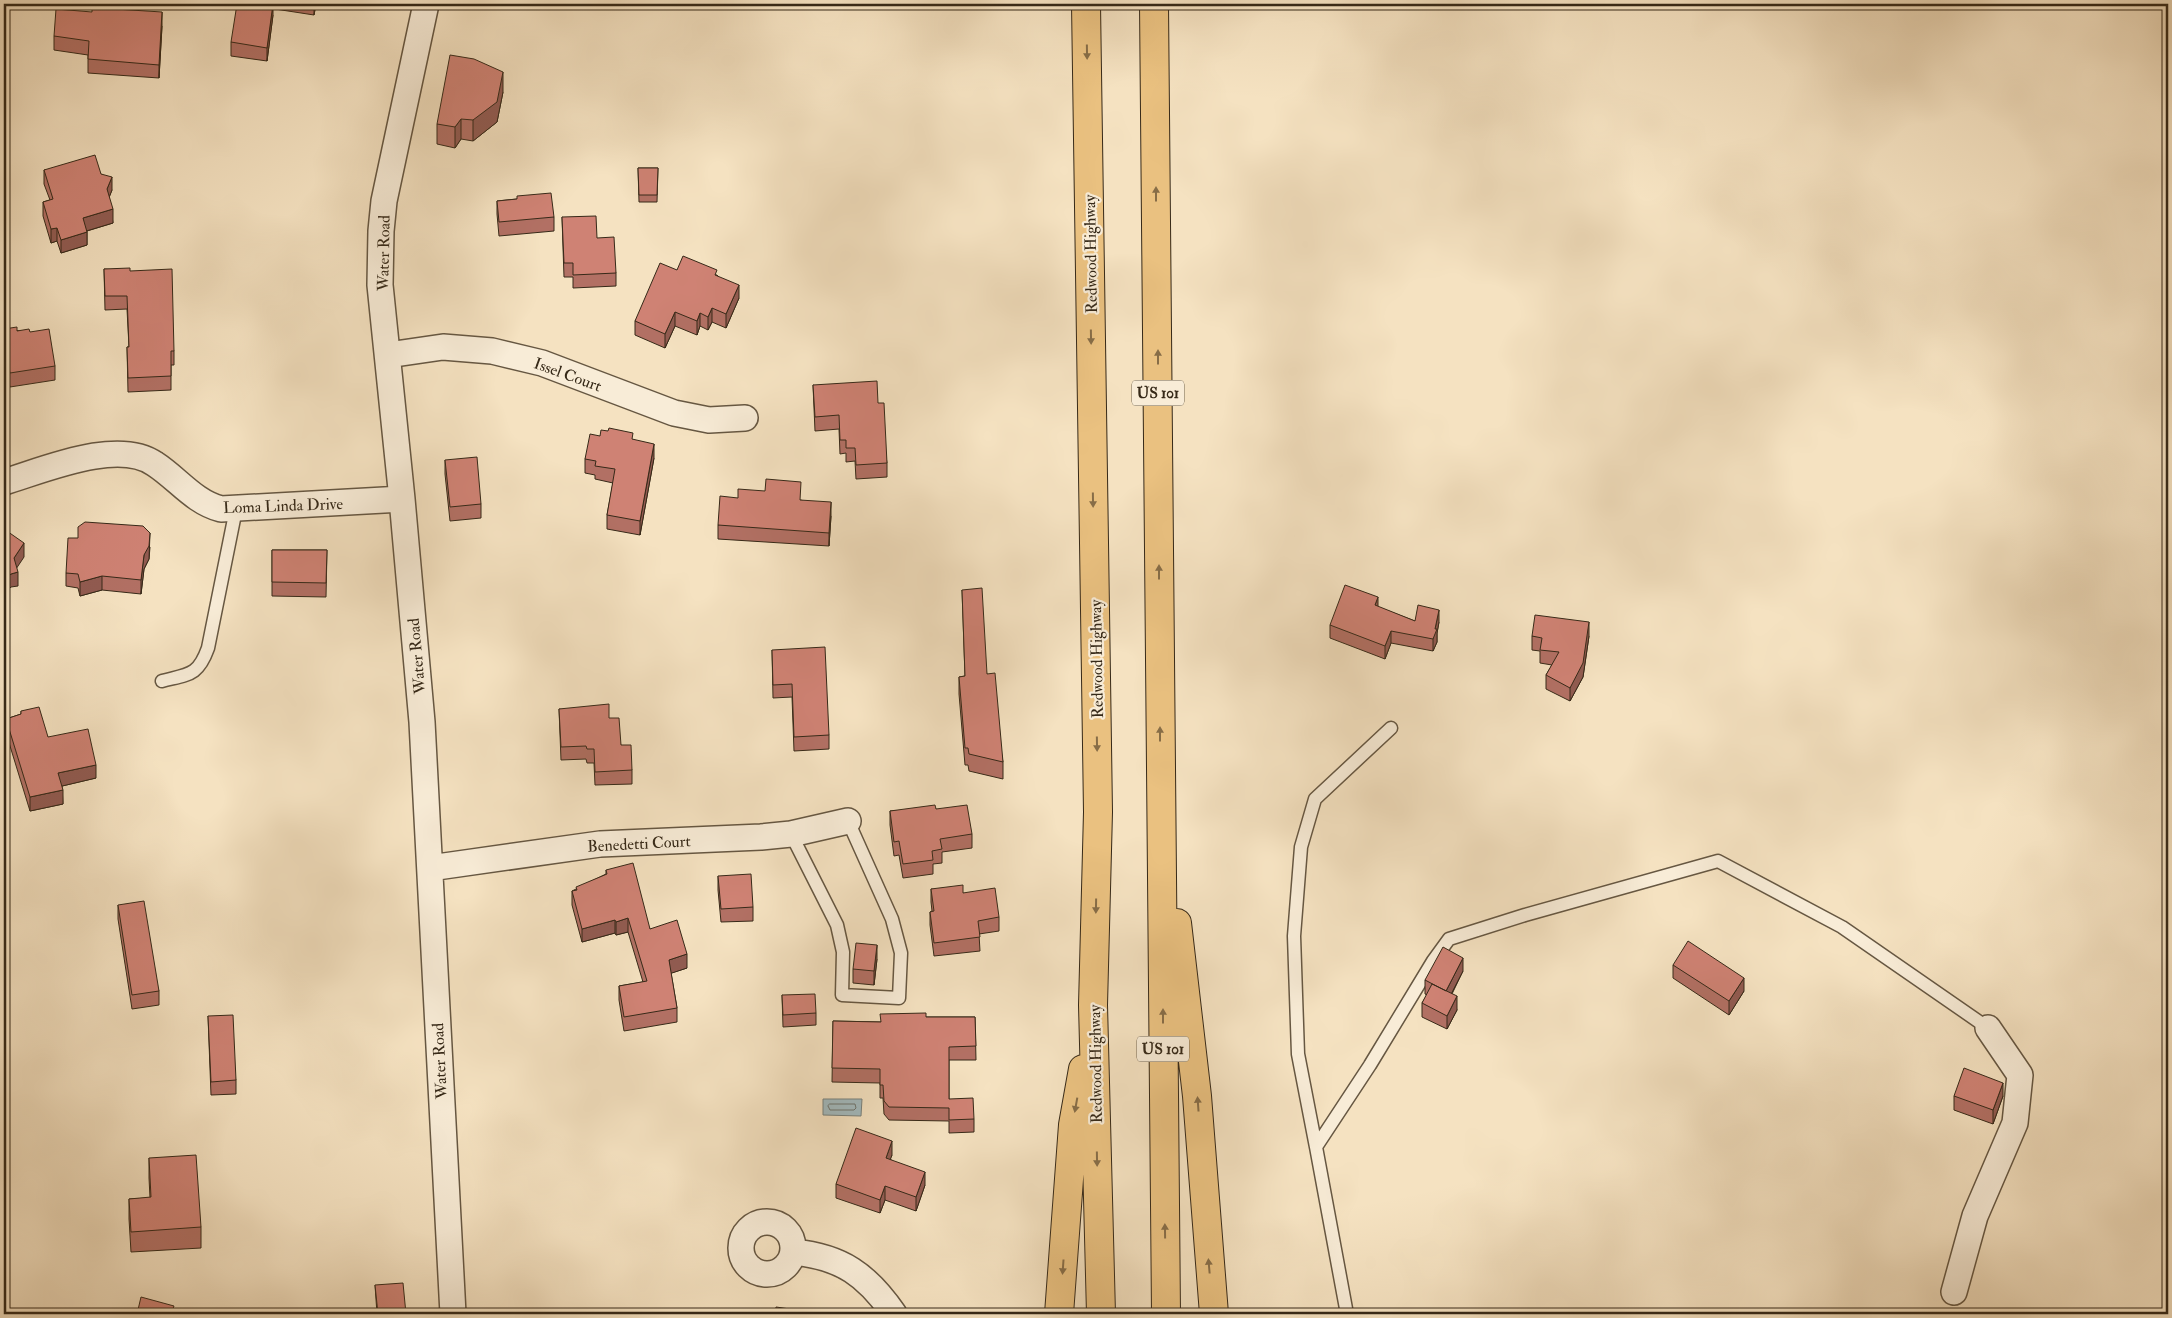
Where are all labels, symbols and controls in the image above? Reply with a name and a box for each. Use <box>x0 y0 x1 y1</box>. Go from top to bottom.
one-way arrow <box>1083 45 1091 61</box>
one-way arrow <box>1152 186 1160 202</box>
street label: Redwood Highway <box>1080 193 1102 314</box>
street label: Water Road <box>373 215 395 292</box>
one-way arrow <box>1087 330 1095 346</box>
one-way arrow <box>1154 348 1162 364</box>
street label: Issel Court <box>531 353 604 396</box>
road number: US 101 <box>1132 380 1184 406</box>
one-way arrow <box>1090 492 1098 508</box>
street label: Loma Linda Drive <box>223 494 344 518</box>
one-way arrow <box>1155 563 1163 579</box>
street label: Redwood Highway <box>1086 598 1108 719</box>
street label: Water Road <box>404 617 430 696</box>
one-way arrow <box>1156 726 1164 742</box>
one-way arrow <box>1093 736 1101 752</box>
street label: Benedetti Court <box>587 831 691 857</box>
one-way arrow <box>1091 899 1099 915</box>
street label: Redwood Highway <box>1085 1003 1107 1124</box>
one-way arrow <box>1158 1007 1166 1023</box>
street label: Water Road <box>428 1022 452 1100</box>
road number: US 101 <box>1137 1036 1189 1062</box>
one-way arrow <box>1193 1095 1201 1111</box>
one-way arrow <box>1072 1098 1080 1114</box>
one-way arrow <box>1093 1151 1101 1167</box>
one-way arrow <box>1161 1222 1169 1238</box>
one-way arrow <box>1205 1257 1213 1273</box>
one-way arrow <box>1058 1259 1066 1275</box>

